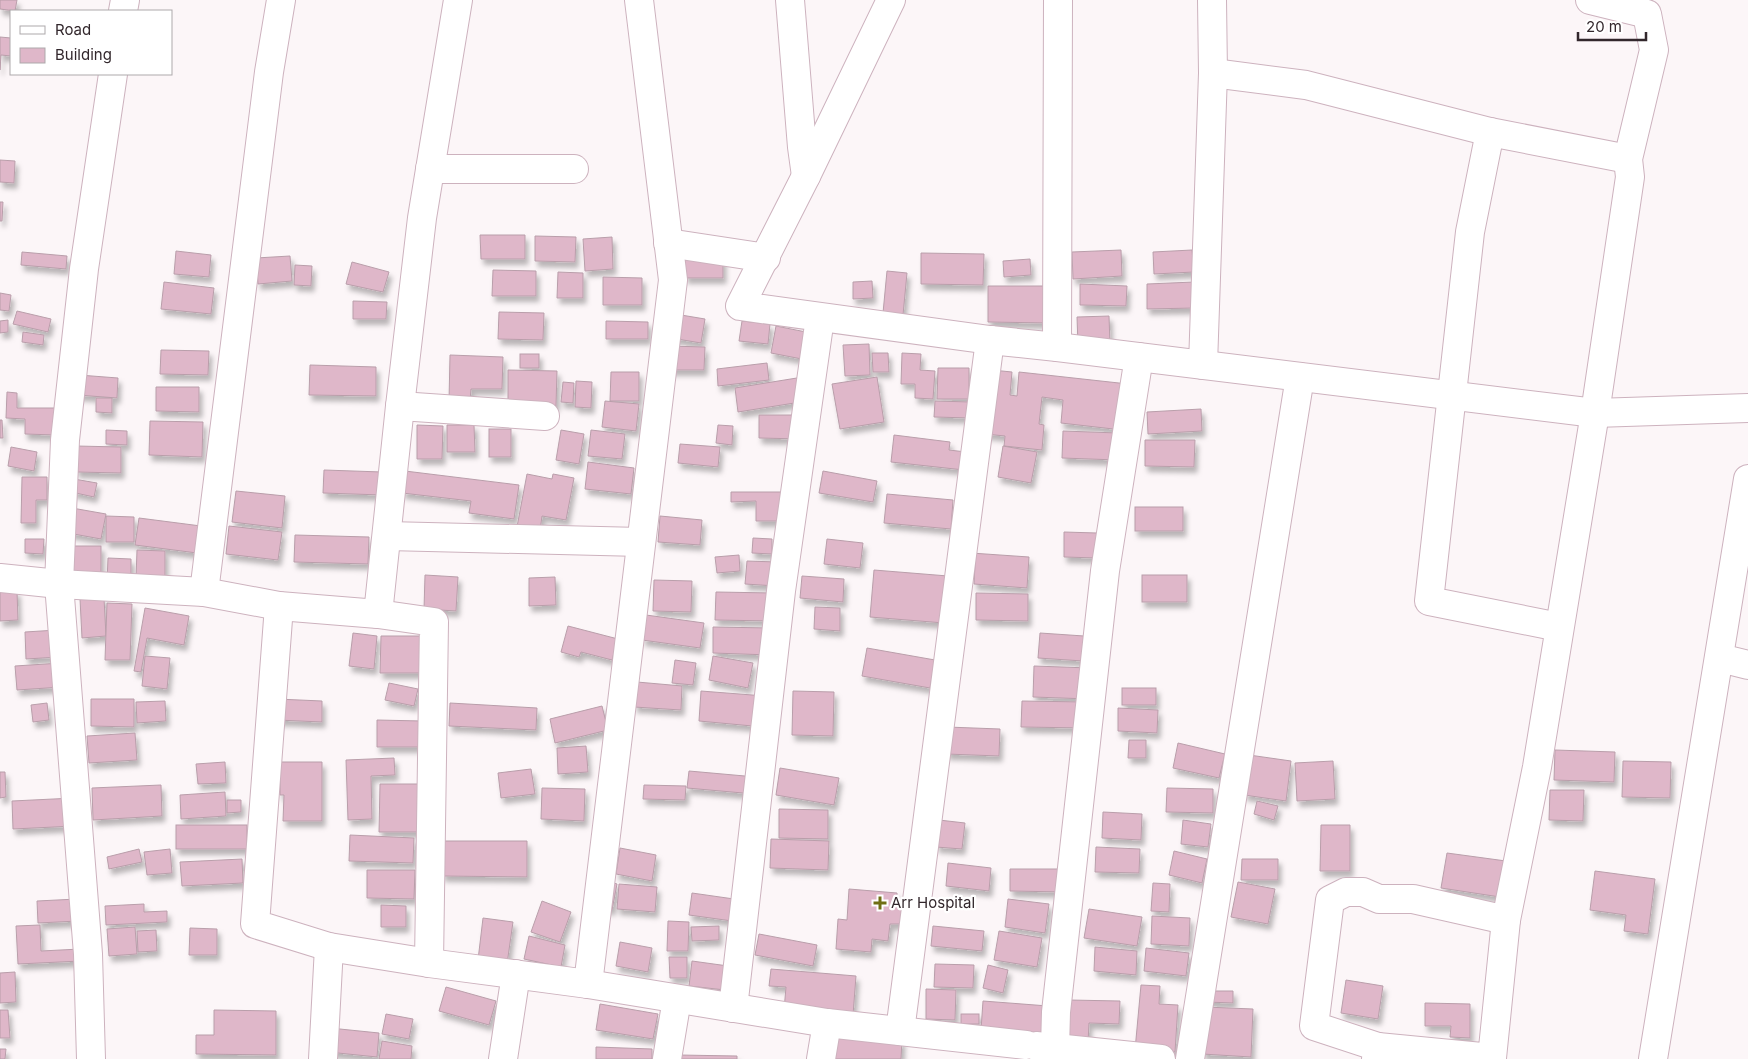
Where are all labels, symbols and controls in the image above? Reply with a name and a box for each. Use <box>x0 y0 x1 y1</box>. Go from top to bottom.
legend <box>10 10 172 75</box>
scale bar <box>1578 10 1646 42</box>
text: 20 m <box>1586 17 1622 36</box>
text: Road <box>55 20 91 39</box>
text: Building <box>55 45 112 64</box>
place label: Arr Hospital <box>891 893 975 912</box>
marker: Arr Hospital <box>873 896 887 910</box>

